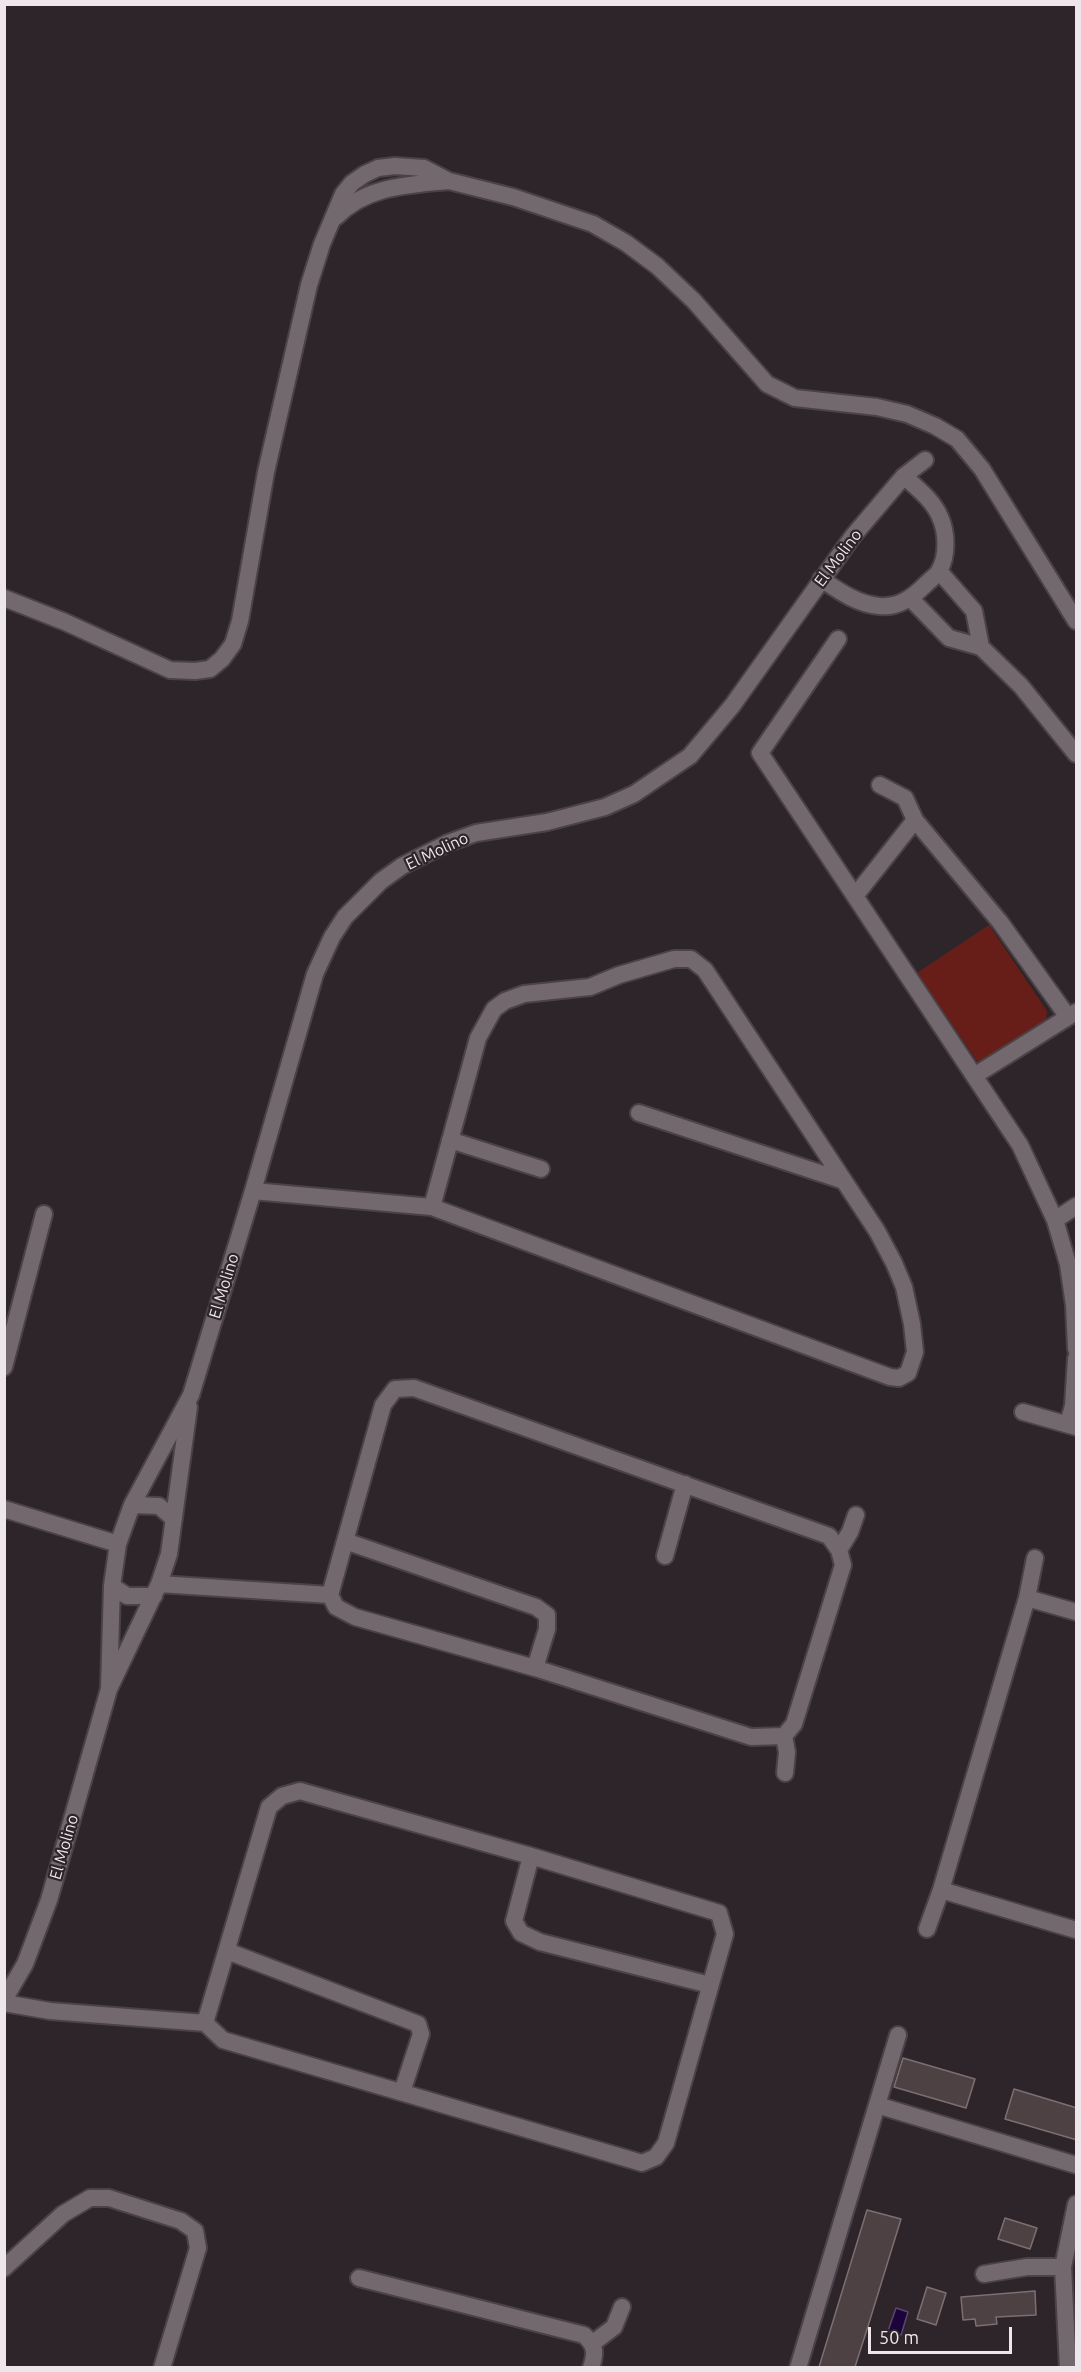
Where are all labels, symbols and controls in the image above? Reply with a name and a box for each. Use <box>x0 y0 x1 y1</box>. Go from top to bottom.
street label: El Molino <box>810 526 866 590</box>
street label: El Molino <box>403 828 471 874</box>
street label: El Molino <box>205 1251 243 1321</box>
street label: El Molino <box>46 1812 82 1882</box>
scale bar <box>871 2315 1015 2353</box>
text: 50 m <box>879 2327 919 2347</box>

